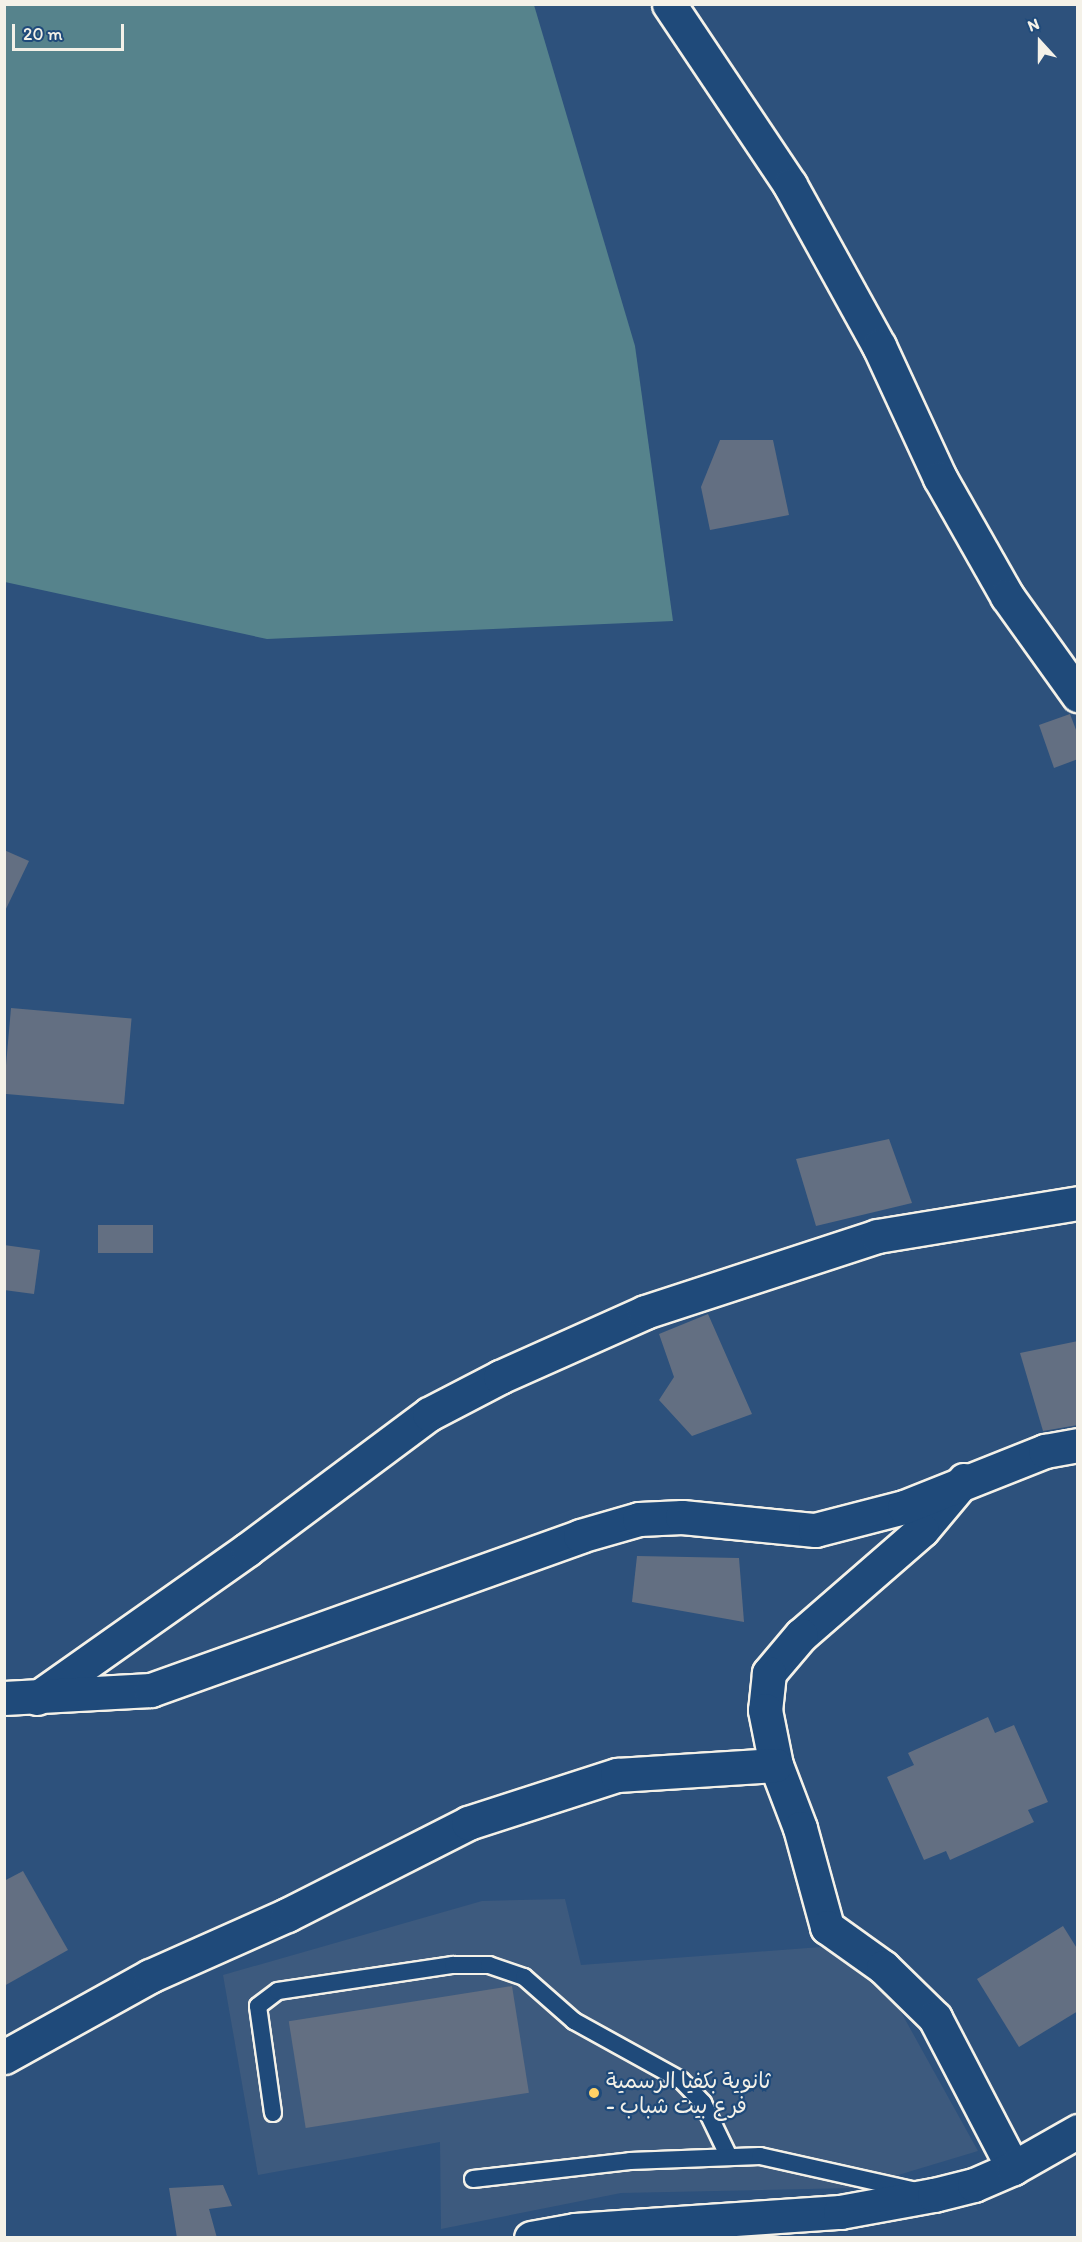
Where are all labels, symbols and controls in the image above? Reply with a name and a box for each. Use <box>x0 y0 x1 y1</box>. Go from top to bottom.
scale bar <box>15 12 128 50</box>
north arrow <box>1010 12 1070 72</box>
text: N <box>1025 14 1042 36</box>
text: 20 m <box>23 23 63 45</box>
place label: ثانوية بكفيا الرسمية - فرع بيت شباب <box>606 2067 771 2118</box>
marker: ثانوية بكفيا الرسمية - فرع بيت شباب <box>587 2086 601 2100</box>

